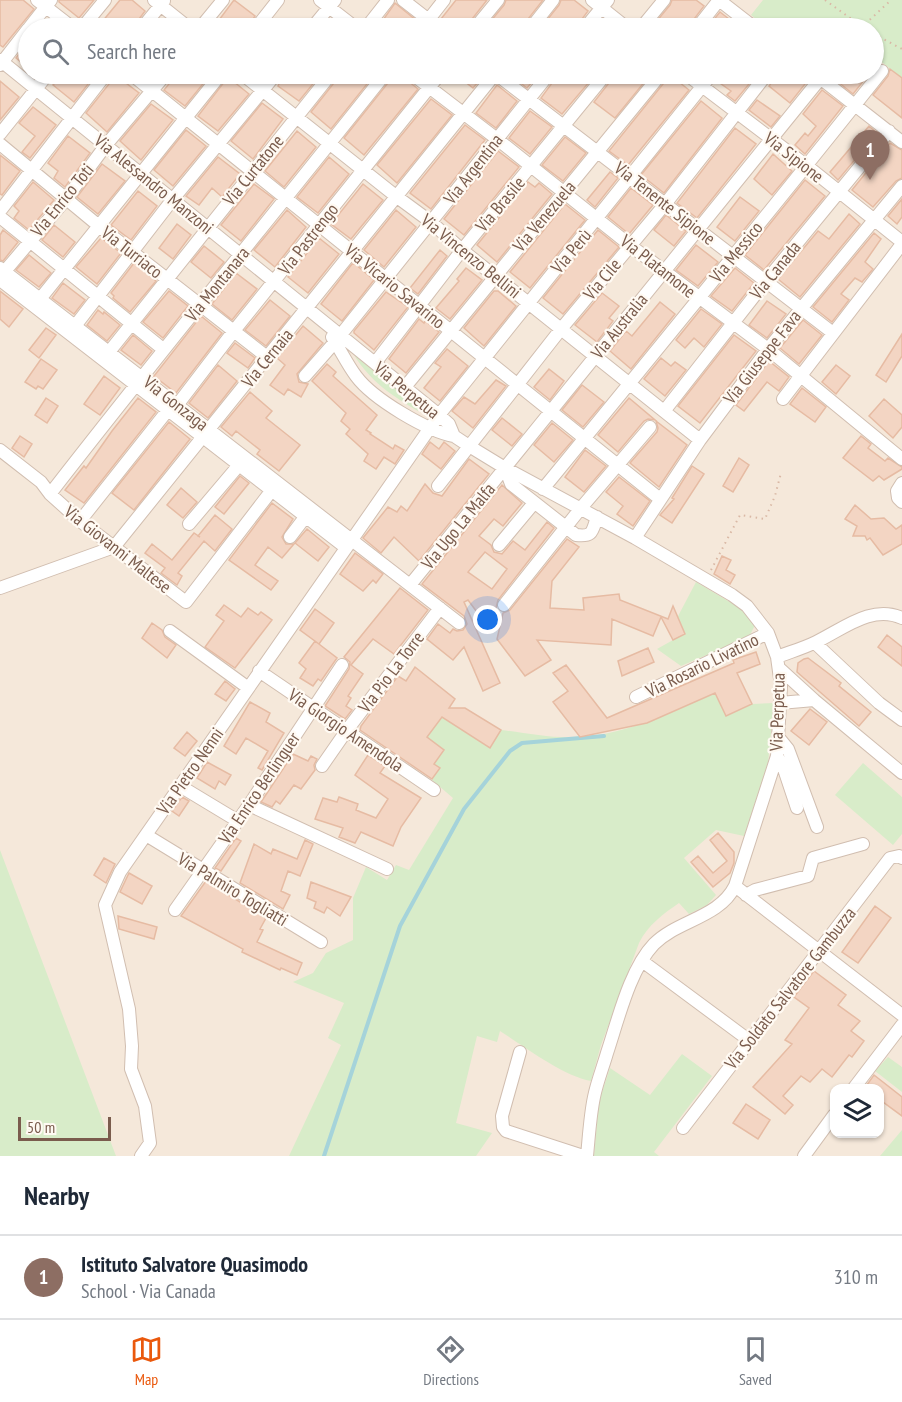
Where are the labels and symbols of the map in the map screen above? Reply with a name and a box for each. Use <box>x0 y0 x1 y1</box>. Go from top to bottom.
street label: Via Sipione <box>759 126 829 188</box>
street label: Via Alessandro Manzoni <box>89 128 218 239</box>
street label: Via Argentina <box>438 129 508 210</box>
street label: Via Curtatone <box>217 130 289 211</box>
pin: 1 <box>850 130 890 180</box>
street label: Via Tenente Sipione <box>609 156 720 250</box>
street label: Via Enrico Toti <box>25 159 99 242</box>
street label: Via Brasile <box>470 172 530 237</box>
street label: Via Venezuela <box>507 176 580 257</box>
street label: Via Pastrengo <box>272 198 343 280</box>
street label: Via Vincenzo Bellini <box>415 208 526 303</box>
street label: Via Messico <box>704 217 768 288</box>
street label: Via Turriaco <box>96 220 168 283</box>
street label: Via Perù <box>545 224 596 279</box>
street label: Via Platamone <box>615 229 700 303</box>
street label: Via Canada <box>744 236 806 305</box>
street label: Via Vicario Savarino <box>339 238 450 334</box>
street label: Via Montanara <box>179 242 254 327</box>
street label: Via Cile <box>577 254 626 305</box>
street label: Via Australia <box>585 289 652 364</box>
street label: Via Giuseppe Fava <box>718 305 806 409</box>
street label: Via Cernaia <box>236 324 298 393</box>
street label: Via Perpetua <box>369 356 445 424</box>
street label: Via Gonzaga <box>138 370 213 436</box>
street label: Via Ugo La Malfa <box>415 478 500 575</box>
street label: Via Giovanni Maltese <box>59 499 176 598</box>
your location <box>473 605 502 634</box>
street label: Via Pio La Torre <box>352 627 429 718</box>
street label: Via Rosario Livatino <box>641 628 762 703</box>
street label: Via Perpetua <box>764 672 790 753</box>
street label: Via Giorgio Amendola <box>283 682 408 777</box>
street label: Via Pietro Nenni <box>151 723 228 820</box>
street label: Via Enrico Berlinguer <box>212 728 305 849</box>
street label: Via Palmiro Togliatti <box>173 846 292 931</box>
street label: Via Soldato Salvatore Gambuzza <box>719 902 861 1075</box>
scale bar <box>18 1114 111 1142</box>

